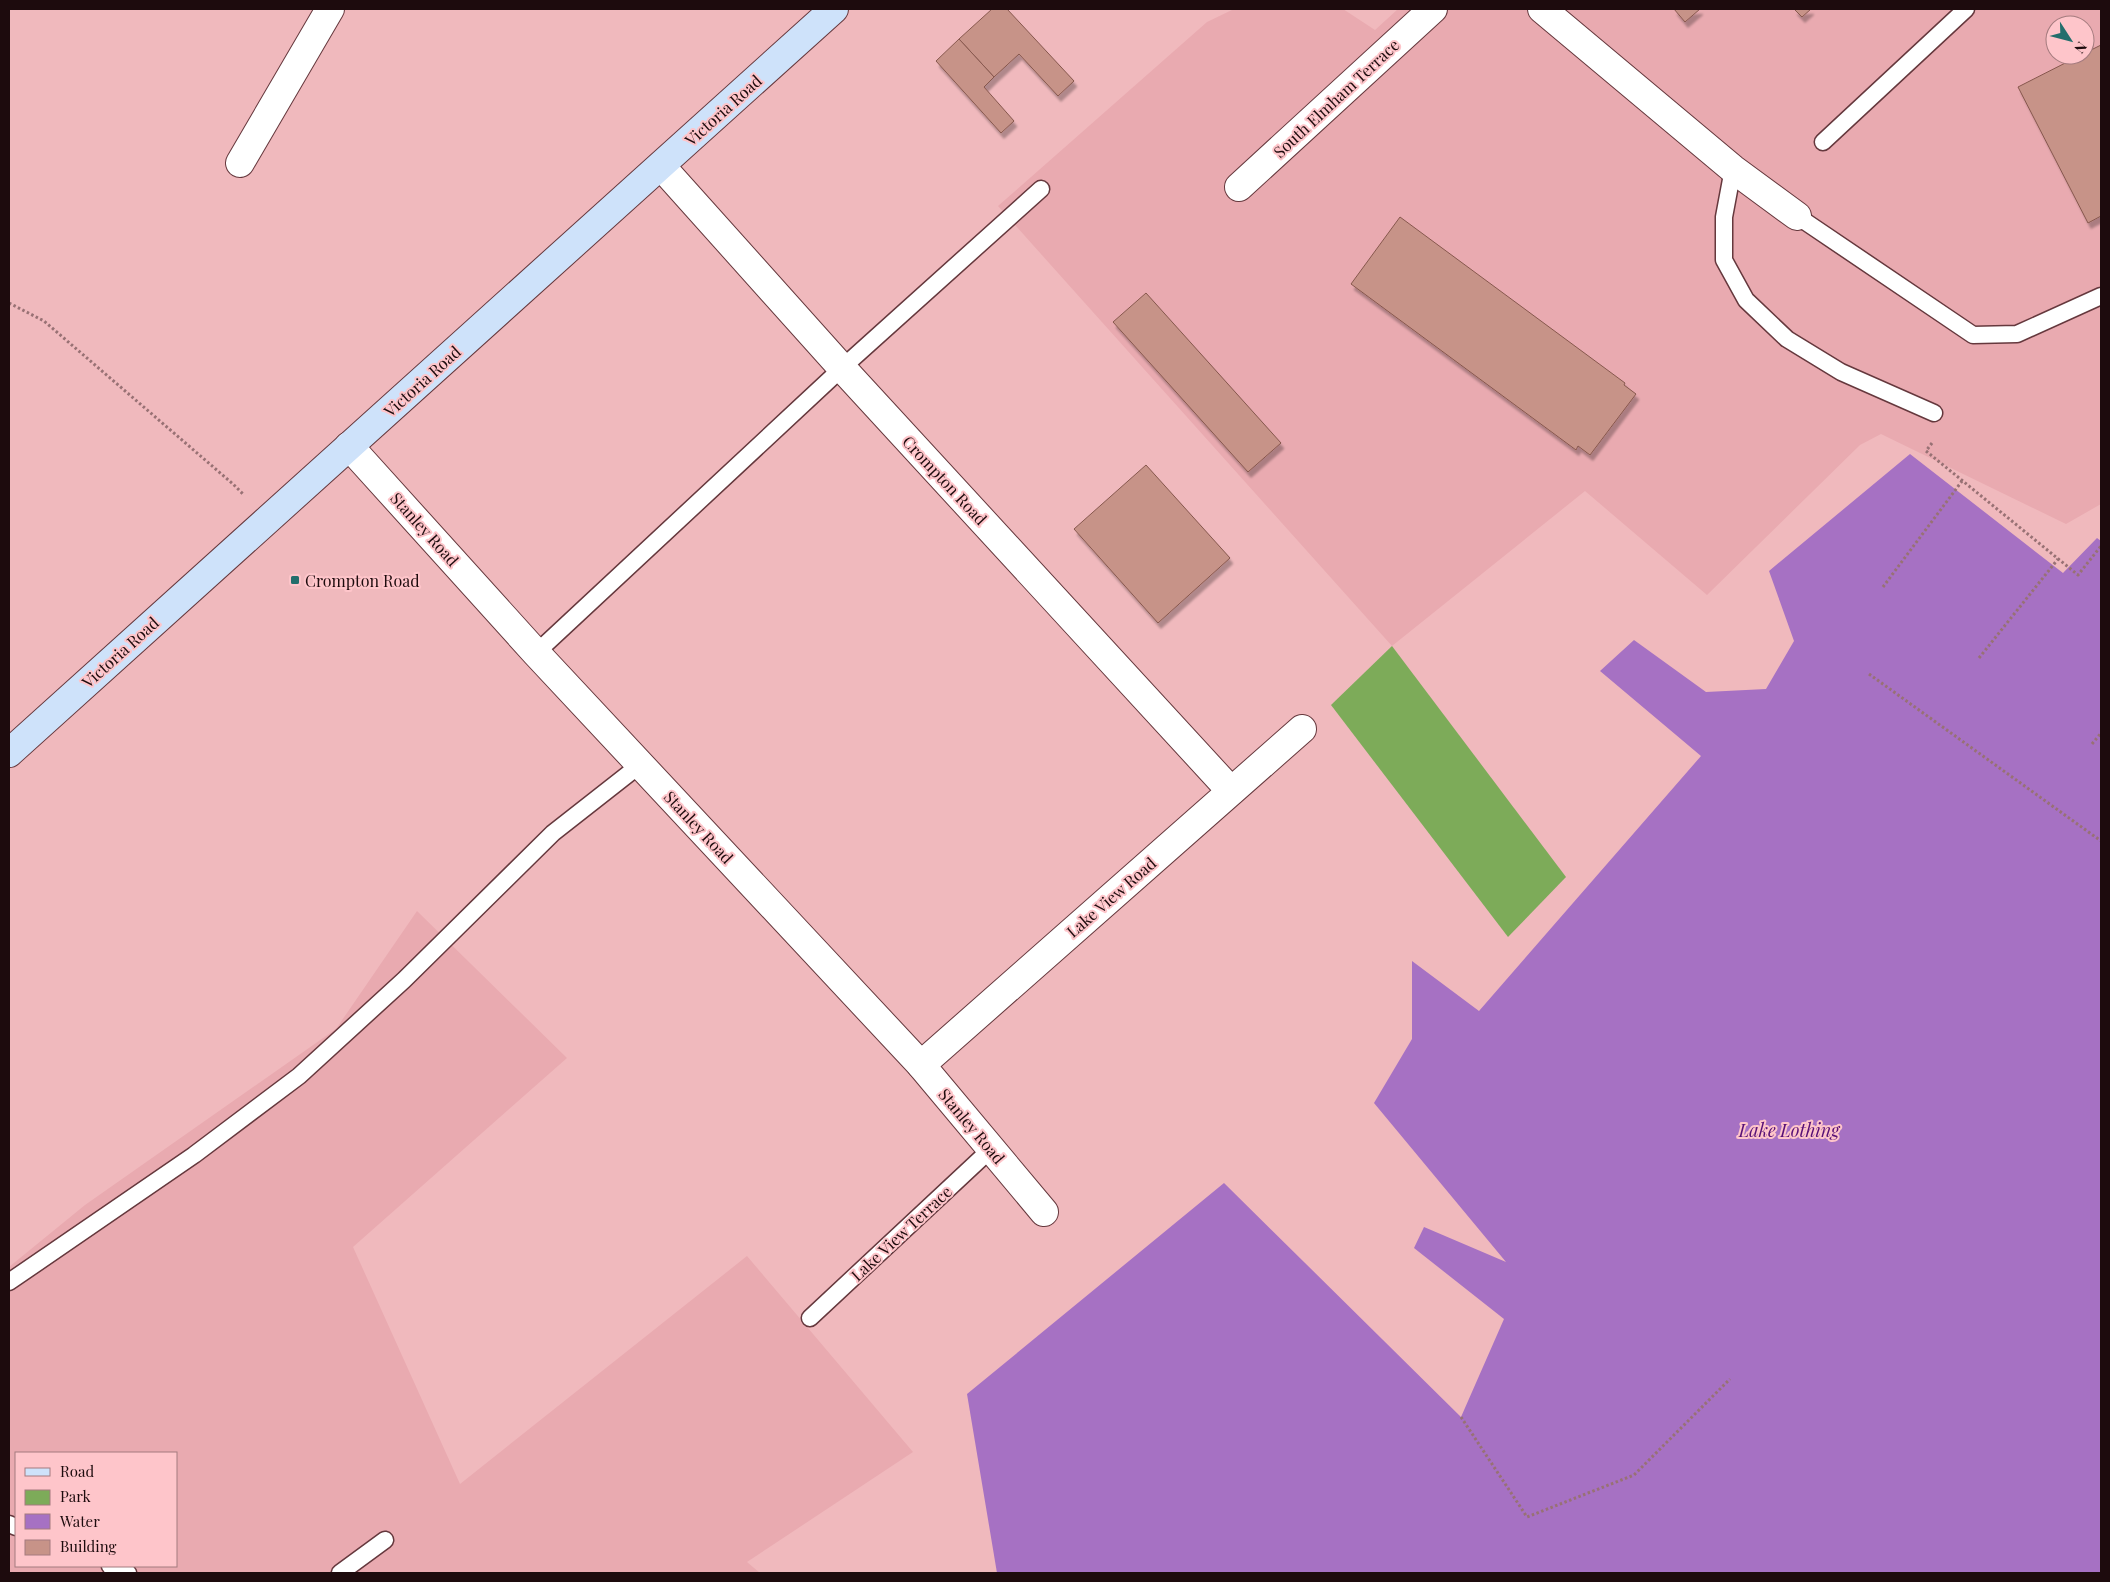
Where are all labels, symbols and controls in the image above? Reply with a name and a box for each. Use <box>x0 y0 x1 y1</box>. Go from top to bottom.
north arrow <box>2045 15 2095 65</box>
street label: South Elmham Terrace <box>1269 34 1403 162</box>
text: N <box>2070 38 2092 58</box>
street label: Victoria Road <box>679 70 766 151</box>
street label: Victoria Road <box>378 341 465 422</box>
street label: Crompton Road <box>898 431 992 529</box>
street label: Stanley Road <box>386 488 464 570</box>
place label: Crompton Road <box>305 570 419 591</box>
marker: Crompton Road <box>289 574 301 586</box>
street label: Victoria Road <box>76 612 163 693</box>
street label: Stanley Road <box>660 786 738 868</box>
street label: Lake View Road <box>1062 852 1160 942</box>
street label: Stanley Road <box>934 1084 1010 1168</box>
water label: Lake Lothing <box>1738 1118 1841 1142</box>
street label: Lake View Terrace <box>846 1181 956 1285</box>
legend <box>15 1452 178 1567</box>
text: Road <box>60 1461 94 1481</box>
text: Park <box>60 1486 92 1506</box>
text: Water <box>59 1511 100 1531</box>
text: Building <box>60 1536 117 1556</box>

